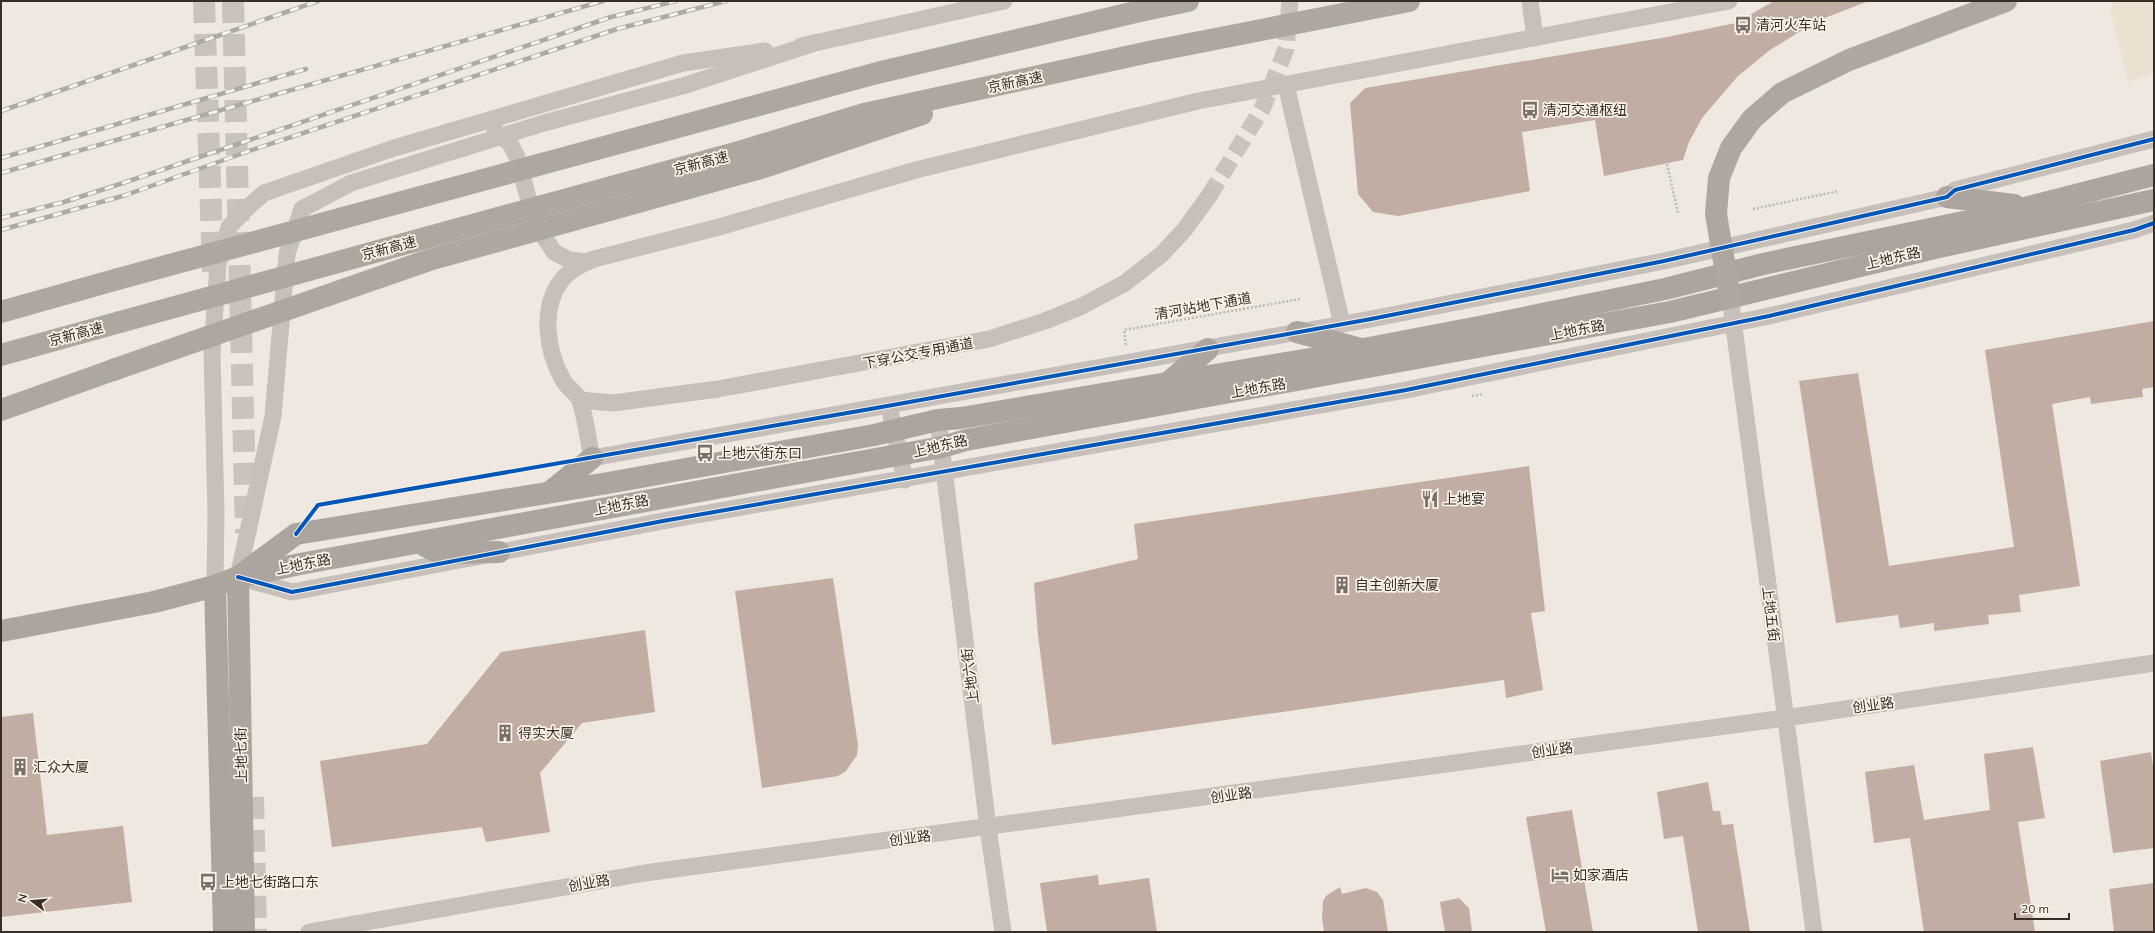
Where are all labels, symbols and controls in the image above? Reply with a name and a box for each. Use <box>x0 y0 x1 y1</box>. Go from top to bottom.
bus stop icon: 清河火车站 <box>1733 15 1753 35</box>
place label: 清河火车站 <box>1756 16 1826 34</box>
street label: 京新高速 <box>986 67 1044 97</box>
bus stop icon: 清河交通枢纽 <box>1520 100 1540 120</box>
place label: 清河交通枢纽 <box>1543 101 1627 119</box>
street label: 京新高速 <box>672 147 730 179</box>
street label: 京新高速 <box>360 232 418 264</box>
street label: 上地东路 <box>1864 243 1922 273</box>
street label: 清河站地下通道 <box>1153 289 1253 323</box>
street label: 上地东路 <box>1548 316 1606 344</box>
street label: 京新高速 <box>47 318 105 350</box>
street label: 下穿公交专用通道 <box>861 333 975 373</box>
street label: 上地东路 <box>1229 374 1287 402</box>
street label: 上地东路 <box>911 431 969 461</box>
bus stop icon: 上地六街东口 <box>695 443 715 463</box>
place label: 上地六街东口 <box>718 444 802 462</box>
restaurant icon: 上地宴 <box>1420 489 1440 509</box>
place label: 上地宴 <box>1443 490 1485 508</box>
street label: 上地东路 <box>592 491 650 519</box>
street label: 上地东路 <box>274 550 332 578</box>
building icon: 自主创新大厦 <box>1332 575 1352 595</box>
place label: 自主创新大厦 <box>1355 576 1439 594</box>
street label: 上地五街 <box>1759 585 1783 643</box>
street label: 上地六街 <box>958 647 982 705</box>
street label: 创业路 <box>1851 693 1895 717</box>
building icon: 得实大厦 <box>495 723 515 743</box>
place label: 得实大厦 <box>518 724 574 742</box>
street label: 上地七街 <box>232 727 250 783</box>
street label: 创业路 <box>1530 738 1574 762</box>
building icon: 汇众大厦 <box>10 757 30 777</box>
place label: 汇众大厦 <box>33 758 89 776</box>
street label: 创业路 <box>1209 783 1253 807</box>
street label: 创业路 <box>888 827 932 849</box>
hotel icon: 如家酒店 <box>1550 865 1570 885</box>
place label: 如家酒店 <box>1573 866 1629 884</box>
street label: 创业路 <box>567 870 611 896</box>
bus stop icon: 上地七街路口东 <box>198 872 218 892</box>
place label: 上地七街路口东 <box>221 873 319 891</box>
north arrow <box>12 881 52 921</box>
text: N <box>15 892 30 904</box>
scale bar <box>2015 895 2069 921</box>
text: 20 m <box>2021 901 2049 916</box>

